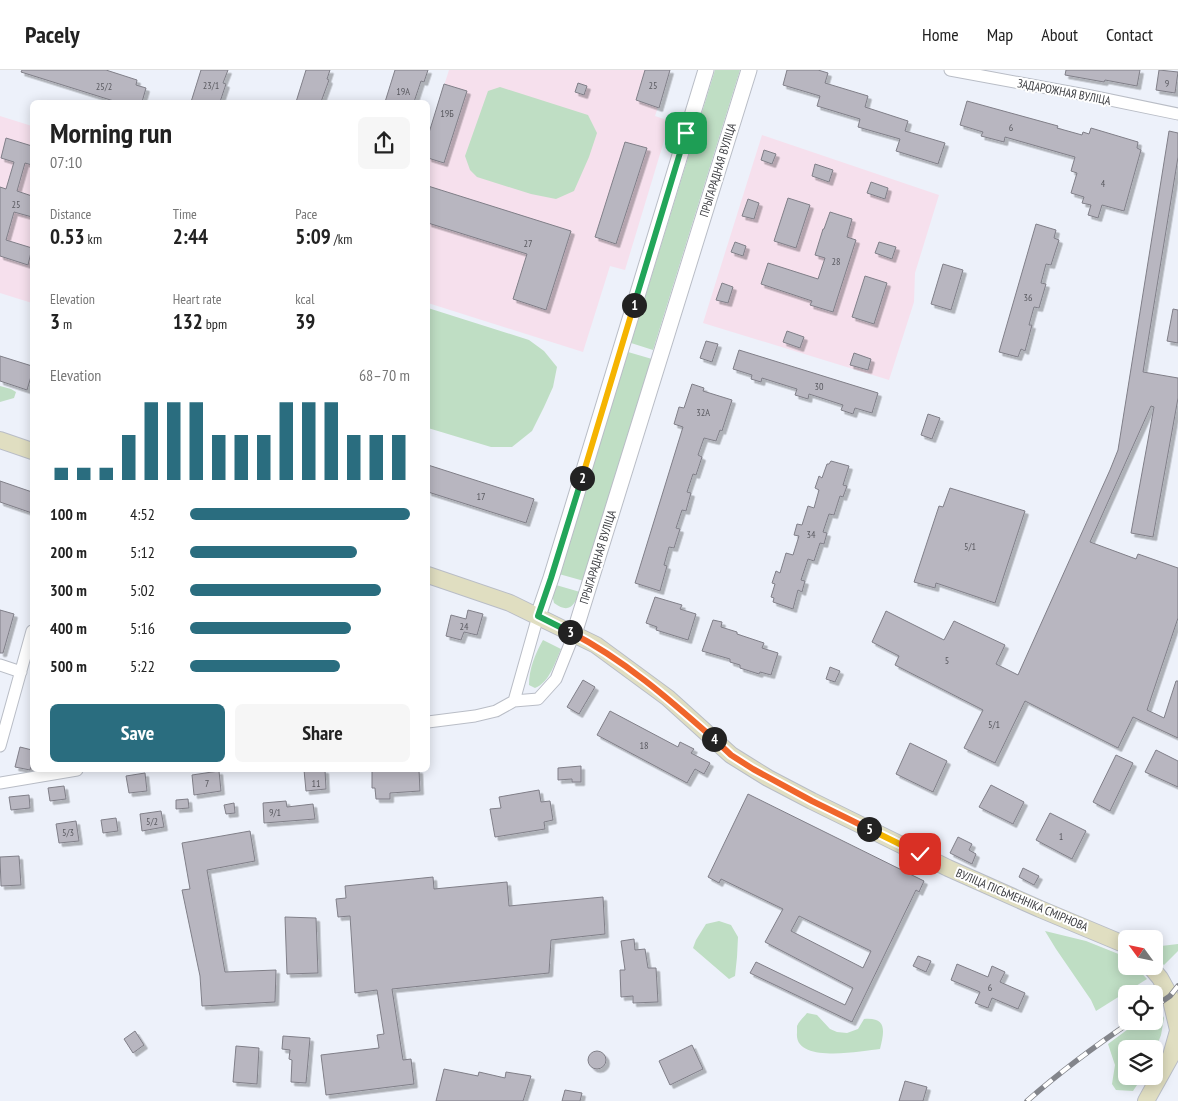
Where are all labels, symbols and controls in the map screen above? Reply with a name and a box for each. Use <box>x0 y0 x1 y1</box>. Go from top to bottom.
text: Pacely <box>25 19 80 50</box>
text: Home <box>922 23 959 46</box>
text: Map <box>987 23 1013 46</box>
text: About <box>1041 23 1078 46</box>
text: Contact <box>1106 23 1153 46</box>
street label: ЗАДАРОЖНАЯ ВУЛІЦА <box>1016 75 1112 108</box>
house number: 9 <box>1165 77 1169 90</box>
house number: 23/1 <box>203 79 219 92</box>
house number: 25 <box>649 79 658 92</box>
house number: 25/2 <box>96 80 112 93</box>
house number: 19А <box>396 85 410 98</box>
house number: 19Б <box>440 107 454 120</box>
pin <box>665 112 707 154</box>
text: Morning run <box>50 114 172 151</box>
button: share <box>358 117 410 169</box>
icon: arrive <box>672 119 700 147</box>
street label: ПРЫГАРАДНАЯ ВУЛІЦА <box>696 121 739 219</box>
house number: 6 <box>1009 121 1014 134</box>
text: 07:10 <box>50 152 82 172</box>
house number: 4 <box>1101 177 1106 190</box>
house number: 25 <box>12 198 21 211</box>
text: Distance <box>50 205 91 223</box>
text: Time <box>173 205 197 223</box>
text: Pace <box>295 205 317 223</box>
text: 0.53 <box>50 223 85 250</box>
text: 2:44 <box>173 223 208 250</box>
text: 5:09 <box>295 223 331 250</box>
text: km <box>85 230 102 248</box>
text: /km <box>331 230 352 248</box>
house number: 27 <box>524 237 533 250</box>
house number: 28 <box>832 255 841 268</box>
text: Elevation <box>50 290 95 308</box>
text: Heart rate <box>173 290 222 308</box>
text: kcal <box>295 290 314 308</box>
house number: 36 <box>1024 291 1033 304</box>
pin: 1 <box>622 292 646 318</box>
text: 1 <box>631 296 638 314</box>
text: 3 <box>50 308 60 335</box>
text: 132 <box>173 308 203 335</box>
text: 39 <box>295 308 315 335</box>
text: m <box>60 315 72 333</box>
text: bpm <box>203 315 227 333</box>
text: Elevation <box>50 365 101 385</box>
text: 68–70 m <box>359 365 410 385</box>
house number: 30 <box>815 380 824 393</box>
house number: 32А <box>696 406 710 419</box>
pin: 2 <box>570 466 594 490</box>
text: 2 <box>579 469 586 487</box>
house number: 17 <box>477 490 486 503</box>
text: 100 m <box>50 504 87 524</box>
text: 4:52 <box>130 504 155 524</box>
street label: ПРЫГАРАДНАЯ ВУЛІЦА <box>576 508 619 606</box>
house number: 34 <box>807 528 816 541</box>
house number: 5/1 <box>964 540 976 553</box>
text: 200 m <box>50 542 87 562</box>
text: 5:12 <box>130 542 155 562</box>
text: 300 m <box>50 580 87 600</box>
text: 5:02 <box>130 580 155 600</box>
text: 400 m <box>50 618 87 638</box>
text: 5:16 <box>130 618 155 638</box>
house number: 24 <box>460 620 469 633</box>
pin: 3 <box>558 620 582 644</box>
text: 3 <box>567 623 574 641</box>
house number: 5 <box>945 654 949 667</box>
text: 500 m <box>50 656 87 676</box>
text: 5:22 <box>130 656 155 676</box>
button: Save <box>50 704 225 762</box>
button: Share <box>235 704 410 762</box>
house number: 5/1 <box>988 718 1000 731</box>
pin: 4 <box>702 726 726 752</box>
text: 4 <box>711 730 718 748</box>
house number: 18 <box>640 739 649 752</box>
house number: 7 <box>205 777 209 790</box>
house number: 11 <box>312 777 321 790</box>
house number: 9/1 <box>269 806 281 819</box>
house number: 5/2 <box>146 815 158 828</box>
pin: 5 <box>856 816 882 842</box>
text: 5 <box>866 820 873 838</box>
house number: 5/3 <box>62 826 74 839</box>
house number: 1 <box>1059 830 1063 843</box>
pin <box>899 833 941 875</box>
icon: check <box>906 840 934 868</box>
street label: ВУЛІЦА ПІСЬМЕННІКА СМІРНОВА <box>954 865 1091 934</box>
north arrow <box>1118 930 1162 975</box>
map controls <box>1118 930 1163 1085</box>
house number: 6 <box>988 981 993 994</box>
button: locate <box>1118 985 1163 1030</box>
button: layers <box>1118 1040 1163 1085</box>

